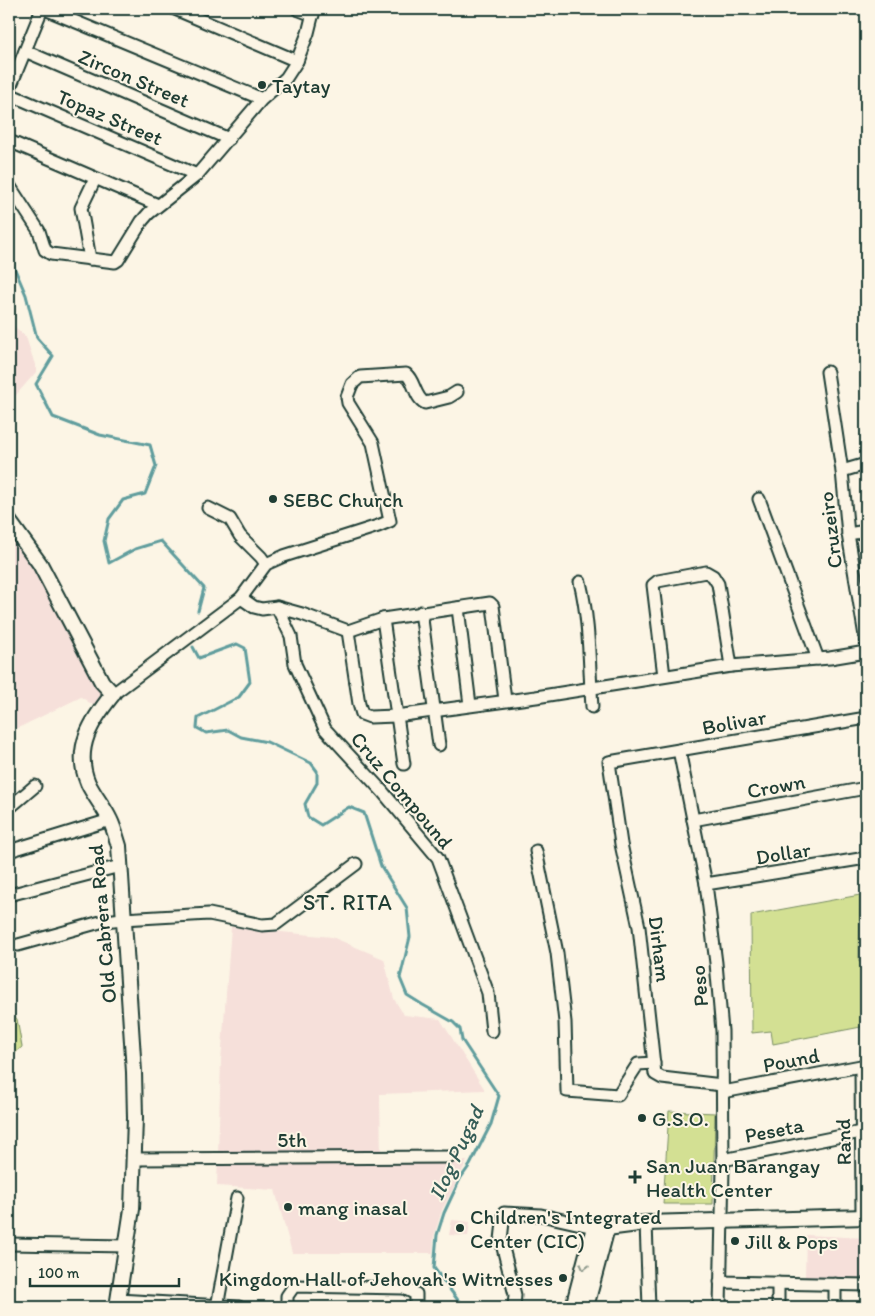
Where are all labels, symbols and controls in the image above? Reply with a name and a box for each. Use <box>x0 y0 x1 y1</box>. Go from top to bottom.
street label: Zircon Street <box>75 43 193 113</box>
place label: Taytay <box>272 73 330 98</box>
marker: Taytay <box>256 79 268 91</box>
street label: Topaz Street <box>53 84 167 150</box>
place label: SEBC Church <box>283 487 404 512</box>
street label: Cruzeiro <box>813 490 847 570</box>
marker: SEBC Church <box>267 493 279 505</box>
street label: Bolivar <box>700 704 769 740</box>
street label: Cruz Compound <box>346 726 459 854</box>
street label: Crown <box>745 769 807 803</box>
street label: Dollar <box>754 836 813 870</box>
street label: Old Cabrera Road <box>83 843 121 1005</box>
district label: ST. RITA <box>303 889 393 916</box>
street label: Dirham <box>644 915 676 984</box>
street label: Peso <box>685 964 713 1008</box>
street label: Pound <box>761 1042 821 1078</box>
water label: Ilog Pugad <box>422 1100 490 1205</box>
place label: G.S.O. <box>652 1106 709 1131</box>
marker: G.S.O. <box>636 1112 648 1124</box>
street label: Peseta <box>742 1112 806 1148</box>
street label: Rand <box>830 1118 856 1166</box>
street label: 5th <box>277 1127 307 1152</box>
place label: San Juan Barangay Health Center <box>646 1153 820 1202</box>
marker: San Juan Barangay Health Center <box>628 1170 642 1184</box>
place label: mang inasal <box>298 1195 408 1220</box>
marker: mang inasal <box>282 1201 294 1213</box>
place label: Children's Integrated Center (CIC) <box>470 1204 662 1253</box>
marker: Children's Integrated Center (CIC) <box>454 1222 466 1234</box>
place label: Jill & Pops <box>745 1229 838 1254</box>
marker: Jill & Pops <box>729 1235 741 1247</box>
scale bar <box>30 1256 179 1288</box>
one-way arrow <box>579 1262 590 1271</box>
text: 100 m <box>38 1264 80 1282</box>
place label: Kingdom Hall of Jehovah's Witnesses <box>219 1266 553 1291</box>
marker: Kingdom Hall of Jehovah's Witnesses <box>557 1272 569 1284</box>

